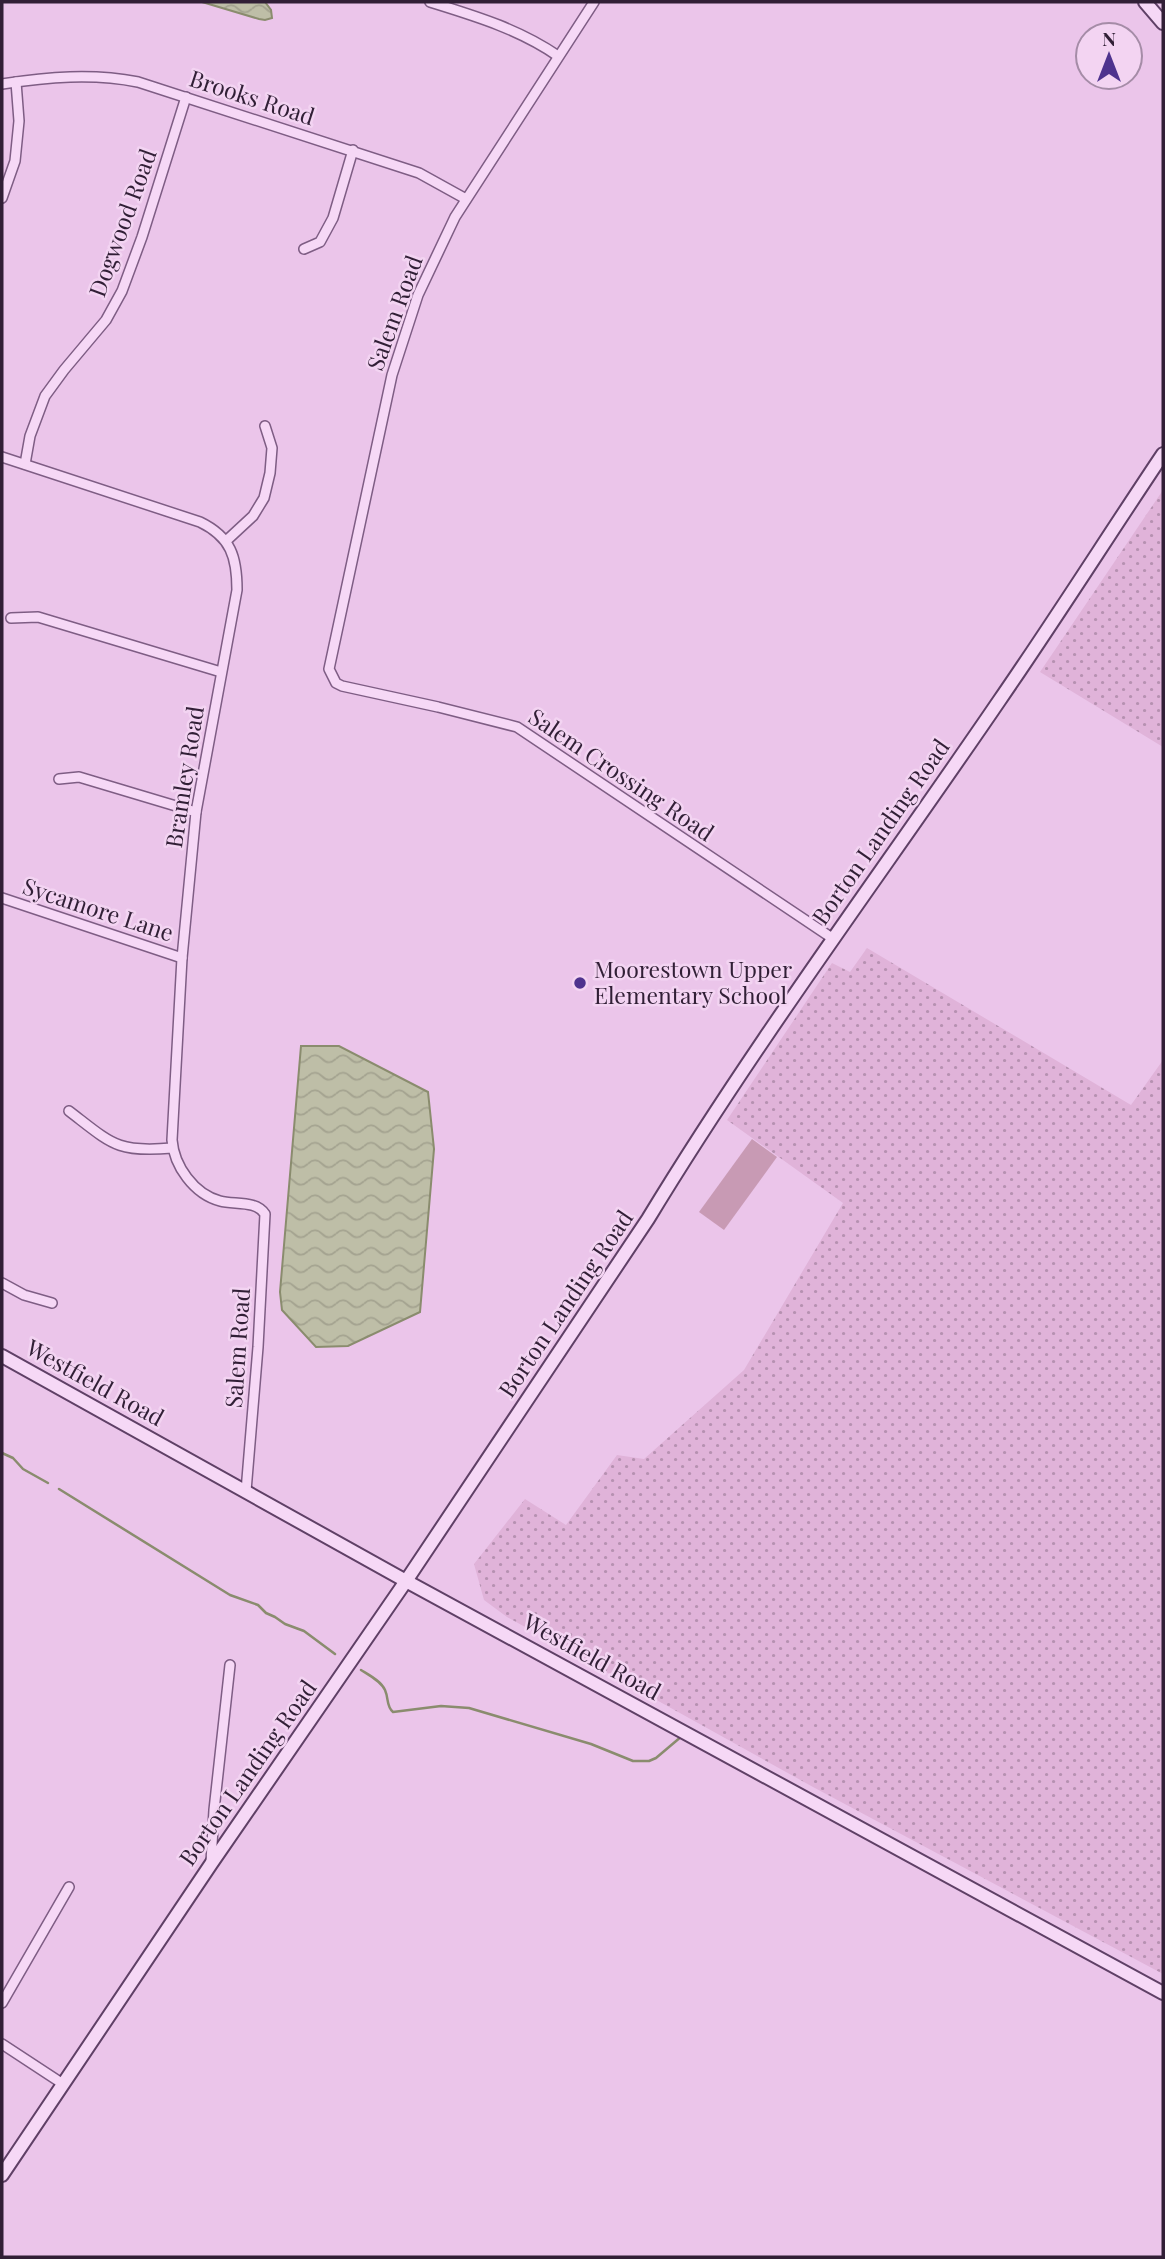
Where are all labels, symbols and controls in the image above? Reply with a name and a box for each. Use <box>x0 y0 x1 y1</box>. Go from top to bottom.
north arrow <box>1074 21 1144 91</box>
text: N <box>1102 25 1116 51</box>
street label: Brooks Road <box>186 62 319 131</box>
street label: Dogwood Road <box>80 144 163 301</box>
street label: Salem Road <box>358 251 429 374</box>
street label: Salem Crossing Road <box>523 700 721 847</box>
street label: Bramley Road <box>157 704 210 850</box>
street label: Borton Landing Road <box>804 732 956 930</box>
street label: Sycamore Lane <box>19 870 178 948</box>
place label: Moorestown Upper Elementary School <box>594 953 792 1010</box>
marker: Moorestown Upper Elementary School <box>572 975 588 991</box>
street label: Borton Landing Road <box>490 1203 639 1403</box>
street label: Salem Road <box>217 1287 256 1409</box>
street label: Westfield Road <box>20 1331 170 1432</box>
street label: Westfield Road <box>517 1605 667 1706</box>
street label: Borton Landing Road <box>171 1673 323 1871</box>

